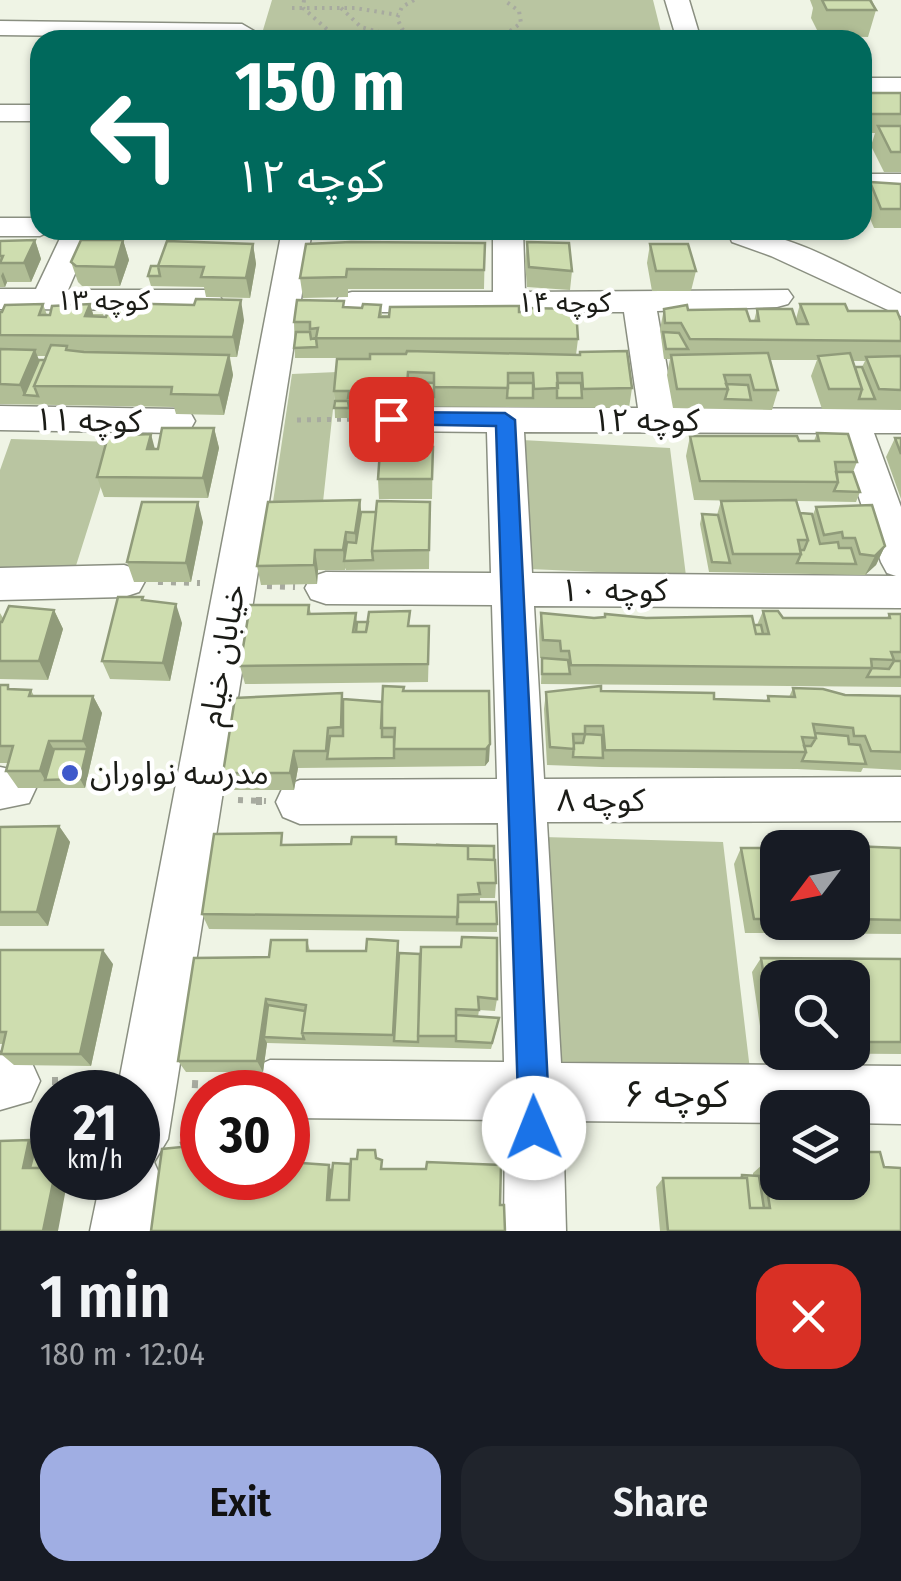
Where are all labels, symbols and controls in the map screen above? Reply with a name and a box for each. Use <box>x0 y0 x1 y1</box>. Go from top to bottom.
text: 150 m <box>235 45 405 129</box>
icon: left <box>70 70 200 200</box>
text: کوچه ۱۲ <box>235 150 385 204</box>
street label: کوچه ۱۳ <box>56 284 150 318</box>
street label: کوچه ۱۴ <box>517 286 611 320</box>
pin <box>349 377 434 462</box>
icon: arrive <box>364 392 419 447</box>
street label: کوچه ۱۱ <box>34 400 143 441</box>
street label: کوچه ۱۲ <box>593 401 700 440</box>
street label: کوچه ۱۰ <box>561 571 668 610</box>
street label: خیابان خیام <box>191 581 258 730</box>
place label: مدرسه نواوران <box>90 754 269 792</box>
marker: مدرسه نواوران <box>59 762 81 784</box>
street label: کوچه ۸ <box>557 781 646 820</box>
north arrow <box>760 830 870 940</box>
map controls <box>760 830 870 1200</box>
button: search <box>760 960 870 1070</box>
speed limit sign: 30 <box>180 1070 310 1200</box>
street label: کوچه ۶ <box>623 1071 730 1118</box>
position arrow <box>482 1076 586 1180</box>
button: layers <box>760 1090 870 1200</box>
text: 21 <box>73 1093 117 1153</box>
text: km/h <box>67 1145 123 1175</box>
text: 1 min <box>40 1261 171 1333</box>
button: close <box>756 1264 861 1369</box>
text: 180 m · 12:04 <box>40 1335 205 1373</box>
button: Exit <box>40 1446 441 1561</box>
button: Share <box>461 1446 861 1561</box>

